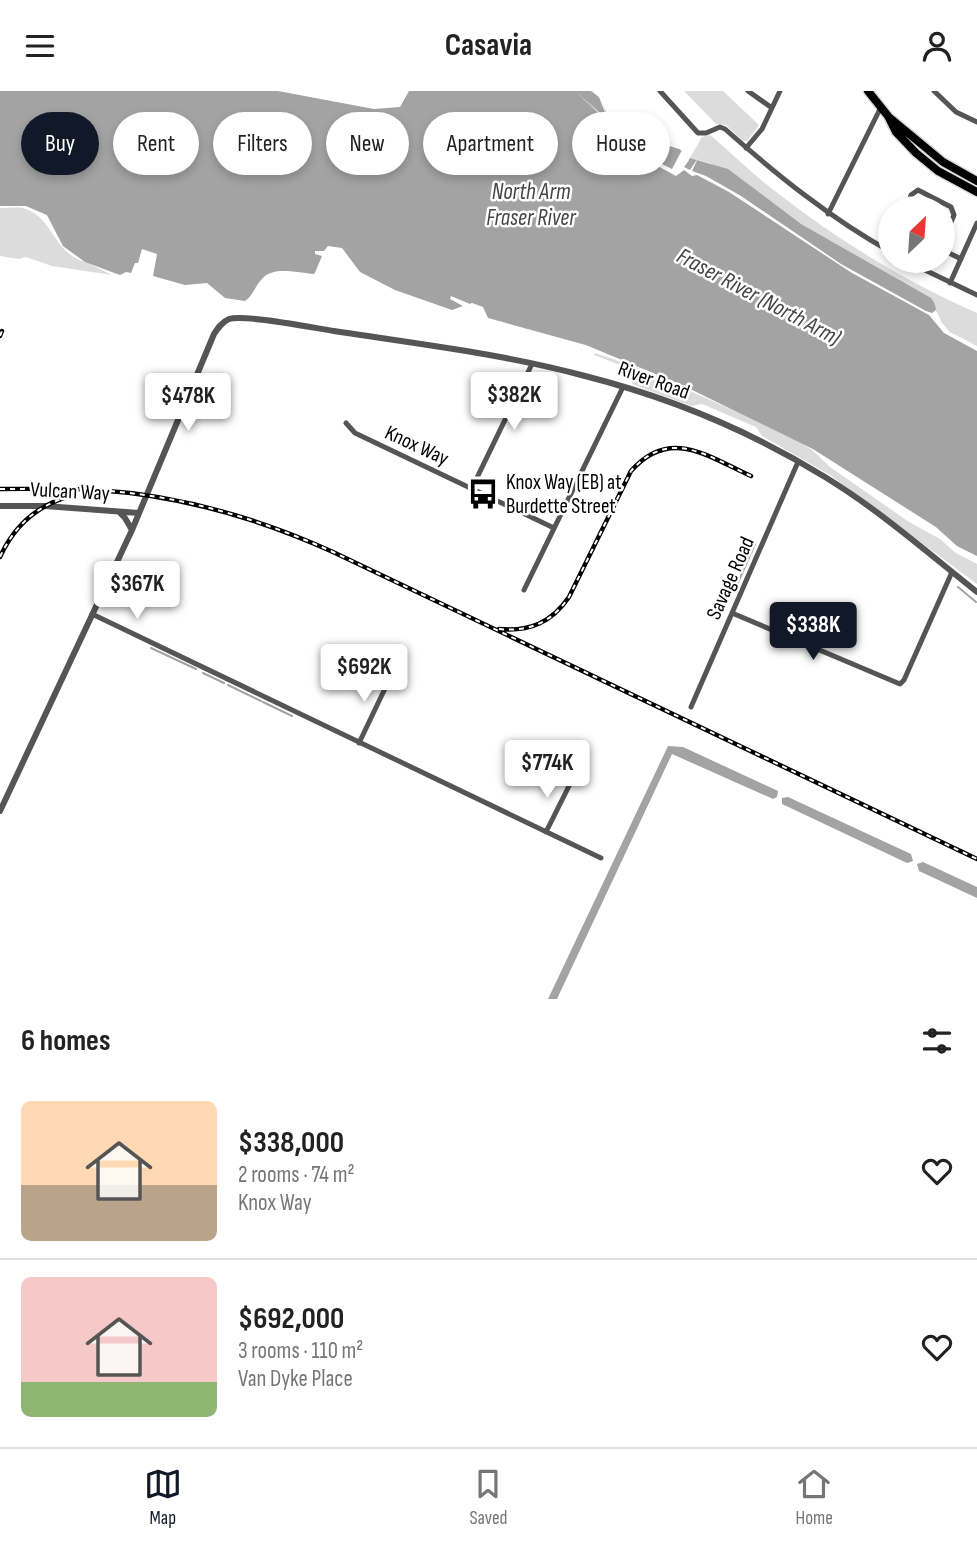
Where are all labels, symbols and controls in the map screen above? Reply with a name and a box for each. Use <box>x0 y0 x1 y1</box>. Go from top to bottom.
text: Casavia <box>445 26 532 65</box>
icon: menu <box>21 27 59 65</box>
icon: person <box>918 27 956 65</box>
chip: Buy <box>21 112 99 175</box>
chip: Rent <box>113 112 199 175</box>
chip: Filters <box>213 112 312 175</box>
chip: New <box>326 112 409 175</box>
chip: Apartment <box>423 112 558 175</box>
chip: House <box>572 112 670 175</box>
water label: North Arm Fraser River <box>486 178 577 232</box>
north arrow <box>878 196 956 273</box>
map controls <box>878 196 955 273</box>
water label: Fraser River (North Arm) <box>672 242 845 352</box>
street label: River Road <box>615 356 693 405</box>
pin: $478K <box>139 373 237 433</box>
pin: $382K <box>465 373 563 432</box>
text: $382K <box>487 381 541 409</box>
text: $478K <box>161 382 215 410</box>
street label: Knox Way <box>381 420 453 471</box>
place label: Knox Way (EB) at Burdette Street <box>506 470 622 519</box>
street label: Vulcan Way <box>30 477 110 506</box>
bus stop icon: Knox Way (EB) at Burdette Street <box>466 477 500 511</box>
street label: Savage Road <box>701 533 760 623</box>
pin: $367K <box>88 561 186 621</box>
text: $367K <box>110 570 164 598</box>
pin: $338K <box>764 603 862 662</box>
text: $338K <box>786 611 840 639</box>
pin: $692K <box>315 645 413 704</box>
text: $692K <box>337 653 391 681</box>
pin: $774K <box>498 741 596 800</box>
text: $774K <box>521 749 573 777</box>
icon: filters <box>918 1022 956 1060</box>
text: 6 homes <box>21 1023 110 1059</box>
text: $338,000 <box>238 1125 344 1161</box>
icon: home <box>77 1129 161 1213</box>
icon: heart <box>918 1152 956 1190</box>
text: 2 rooms · 74 m² <box>238 1161 355 1189</box>
text: Knox Way <box>238 1189 312 1217</box>
text: $692,000 <box>238 1301 344 1337</box>
icon: home <box>77 1305 161 1389</box>
icon: heart <box>918 1328 956 1366</box>
text: 3 rooms · 110 m² <box>238 1337 363 1365</box>
text: Van Dyke Place <box>238 1365 353 1393</box>
tab: Map <box>144 1465 182 1530</box>
tab: Saved <box>469 1465 508 1530</box>
tab: Home <box>795 1465 833 1530</box>

